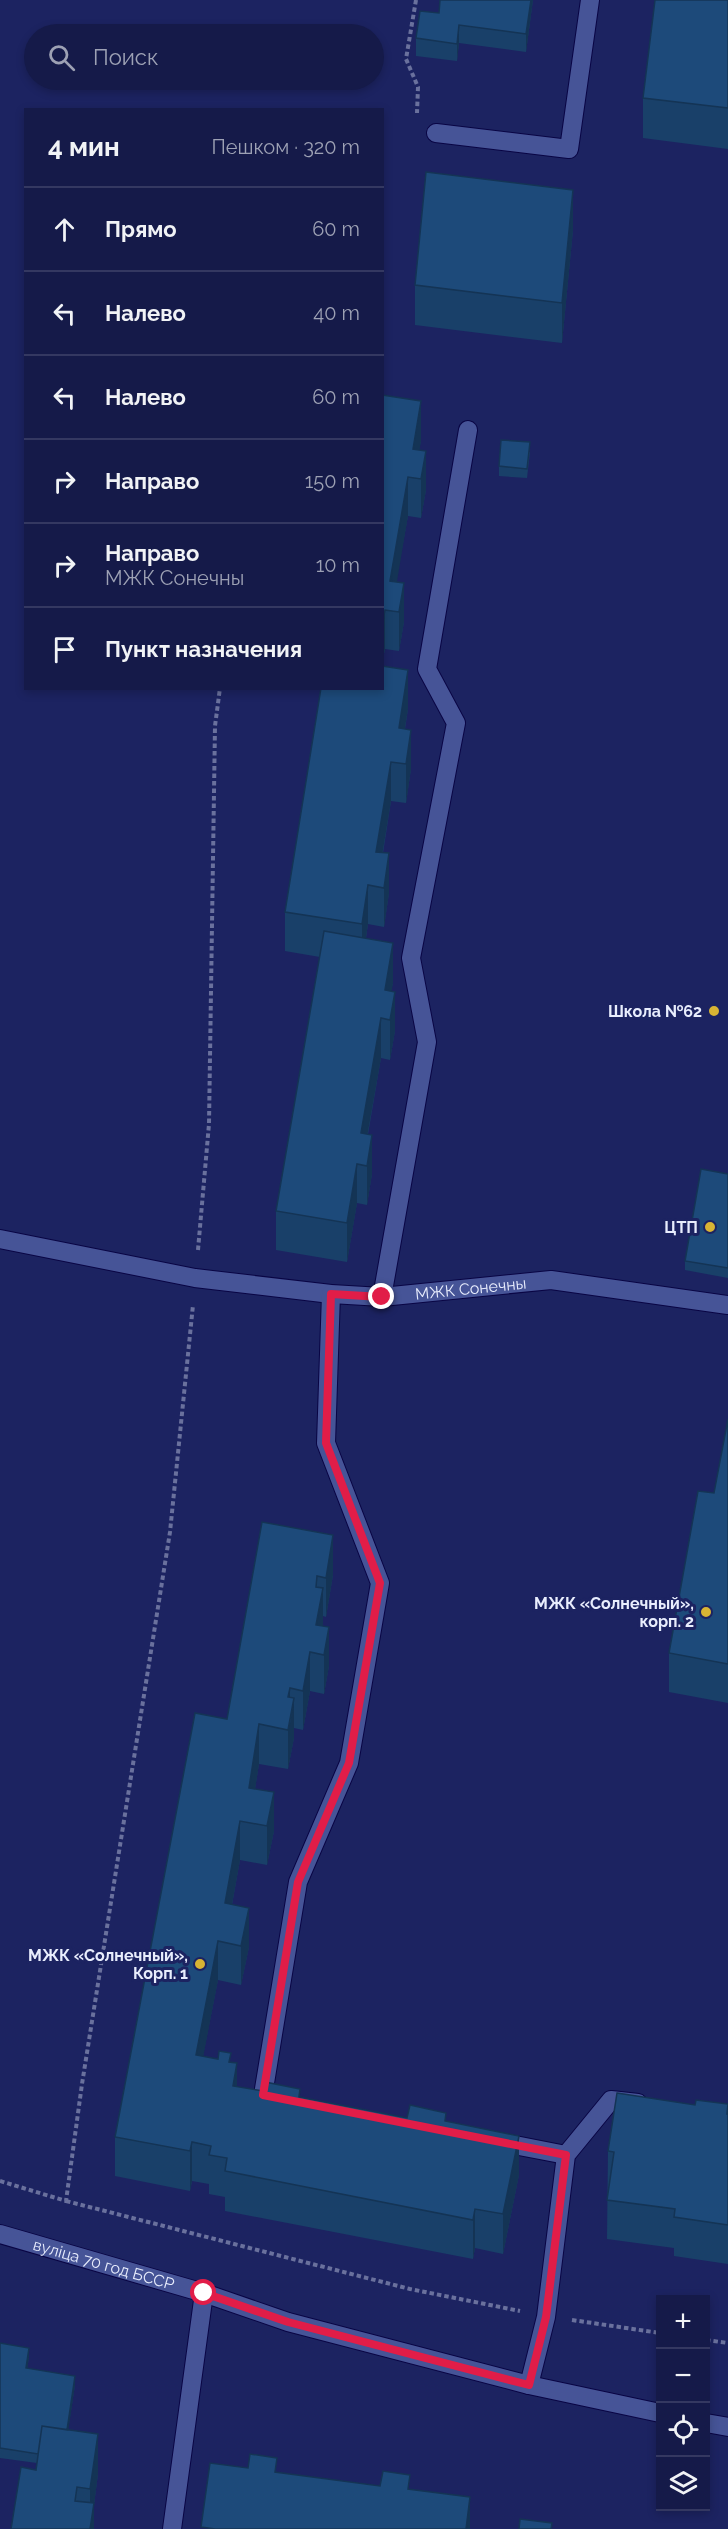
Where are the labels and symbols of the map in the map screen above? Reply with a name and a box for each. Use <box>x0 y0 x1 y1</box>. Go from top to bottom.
place label: Школа №62 <box>608 1002 702 1021</box>
marker: Школа №62 <box>707 1004 721 1018</box>
place label: ЦТП <box>664 1218 698 1237</box>
marker: ЦТП <box>703 1220 717 1234</box>
street label: МЖК Сонечны <box>414 1274 527 1304</box>
route end <box>368 1283 394 1309</box>
place label: МЖК «Солнечный», корп. 2 <box>534 1594 694 1631</box>
marker: МЖК «Солнечный», корп. 2 <box>699 1605 713 1619</box>
place label: МЖК «Солнечный», Корп. 1 <box>28 1946 188 1983</box>
marker: МЖК «Солнечный», Корп. 1 <box>193 1957 207 1971</box>
street label: вуліца 70 год БССР <box>31 2235 176 2294</box>
route start <box>190 2279 216 2305</box>

